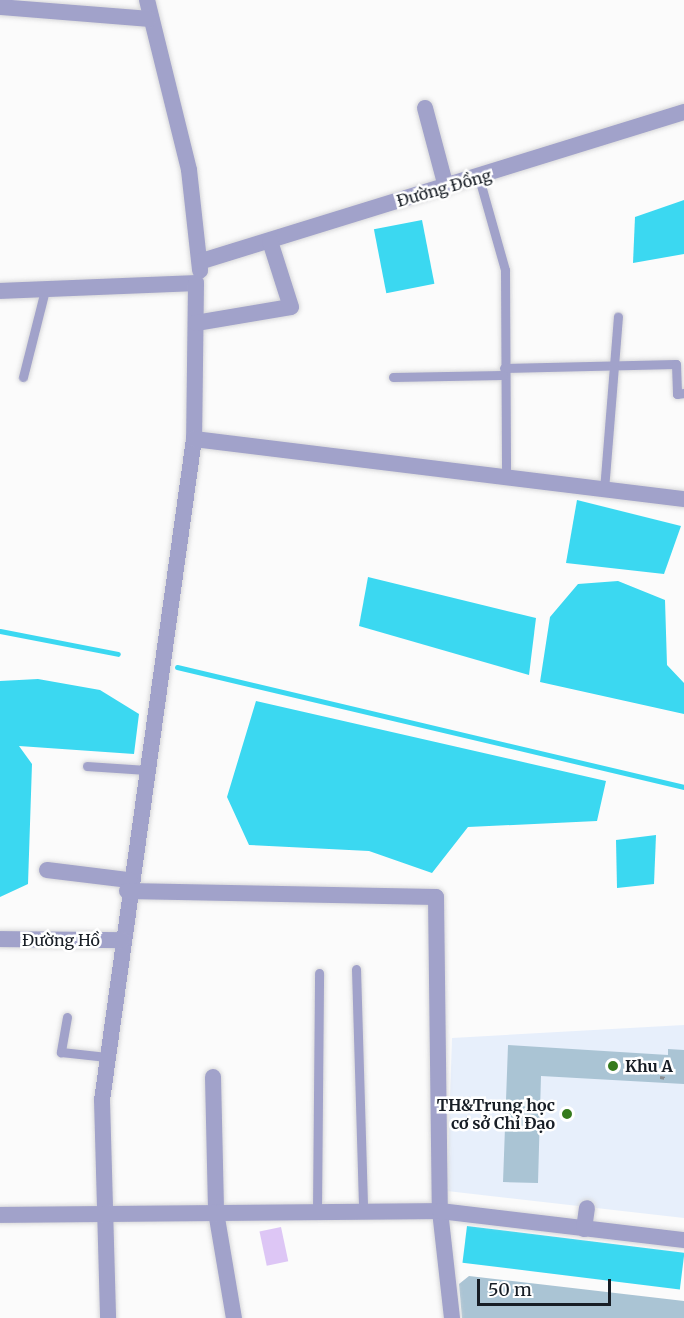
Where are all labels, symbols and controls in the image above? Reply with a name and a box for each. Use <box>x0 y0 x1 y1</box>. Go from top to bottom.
street label: Đường Đồng <box>394 165 494 211</box>
street label: Đường Hồ <box>22 930 100 950</box>
place label: Khu A <box>625 1056 673 1076</box>
marker: Khu A <box>606 1059 620 1073</box>
place label: TH&Trung học cơ sở Chỉ Đạo <box>437 1095 555 1133</box>
marker: TH&Trung học cơ sở Chỉ Đạo <box>560 1107 574 1121</box>
scale bar <box>480 1267 614 1305</box>
text: 50 m <box>488 1278 532 1301</box>

